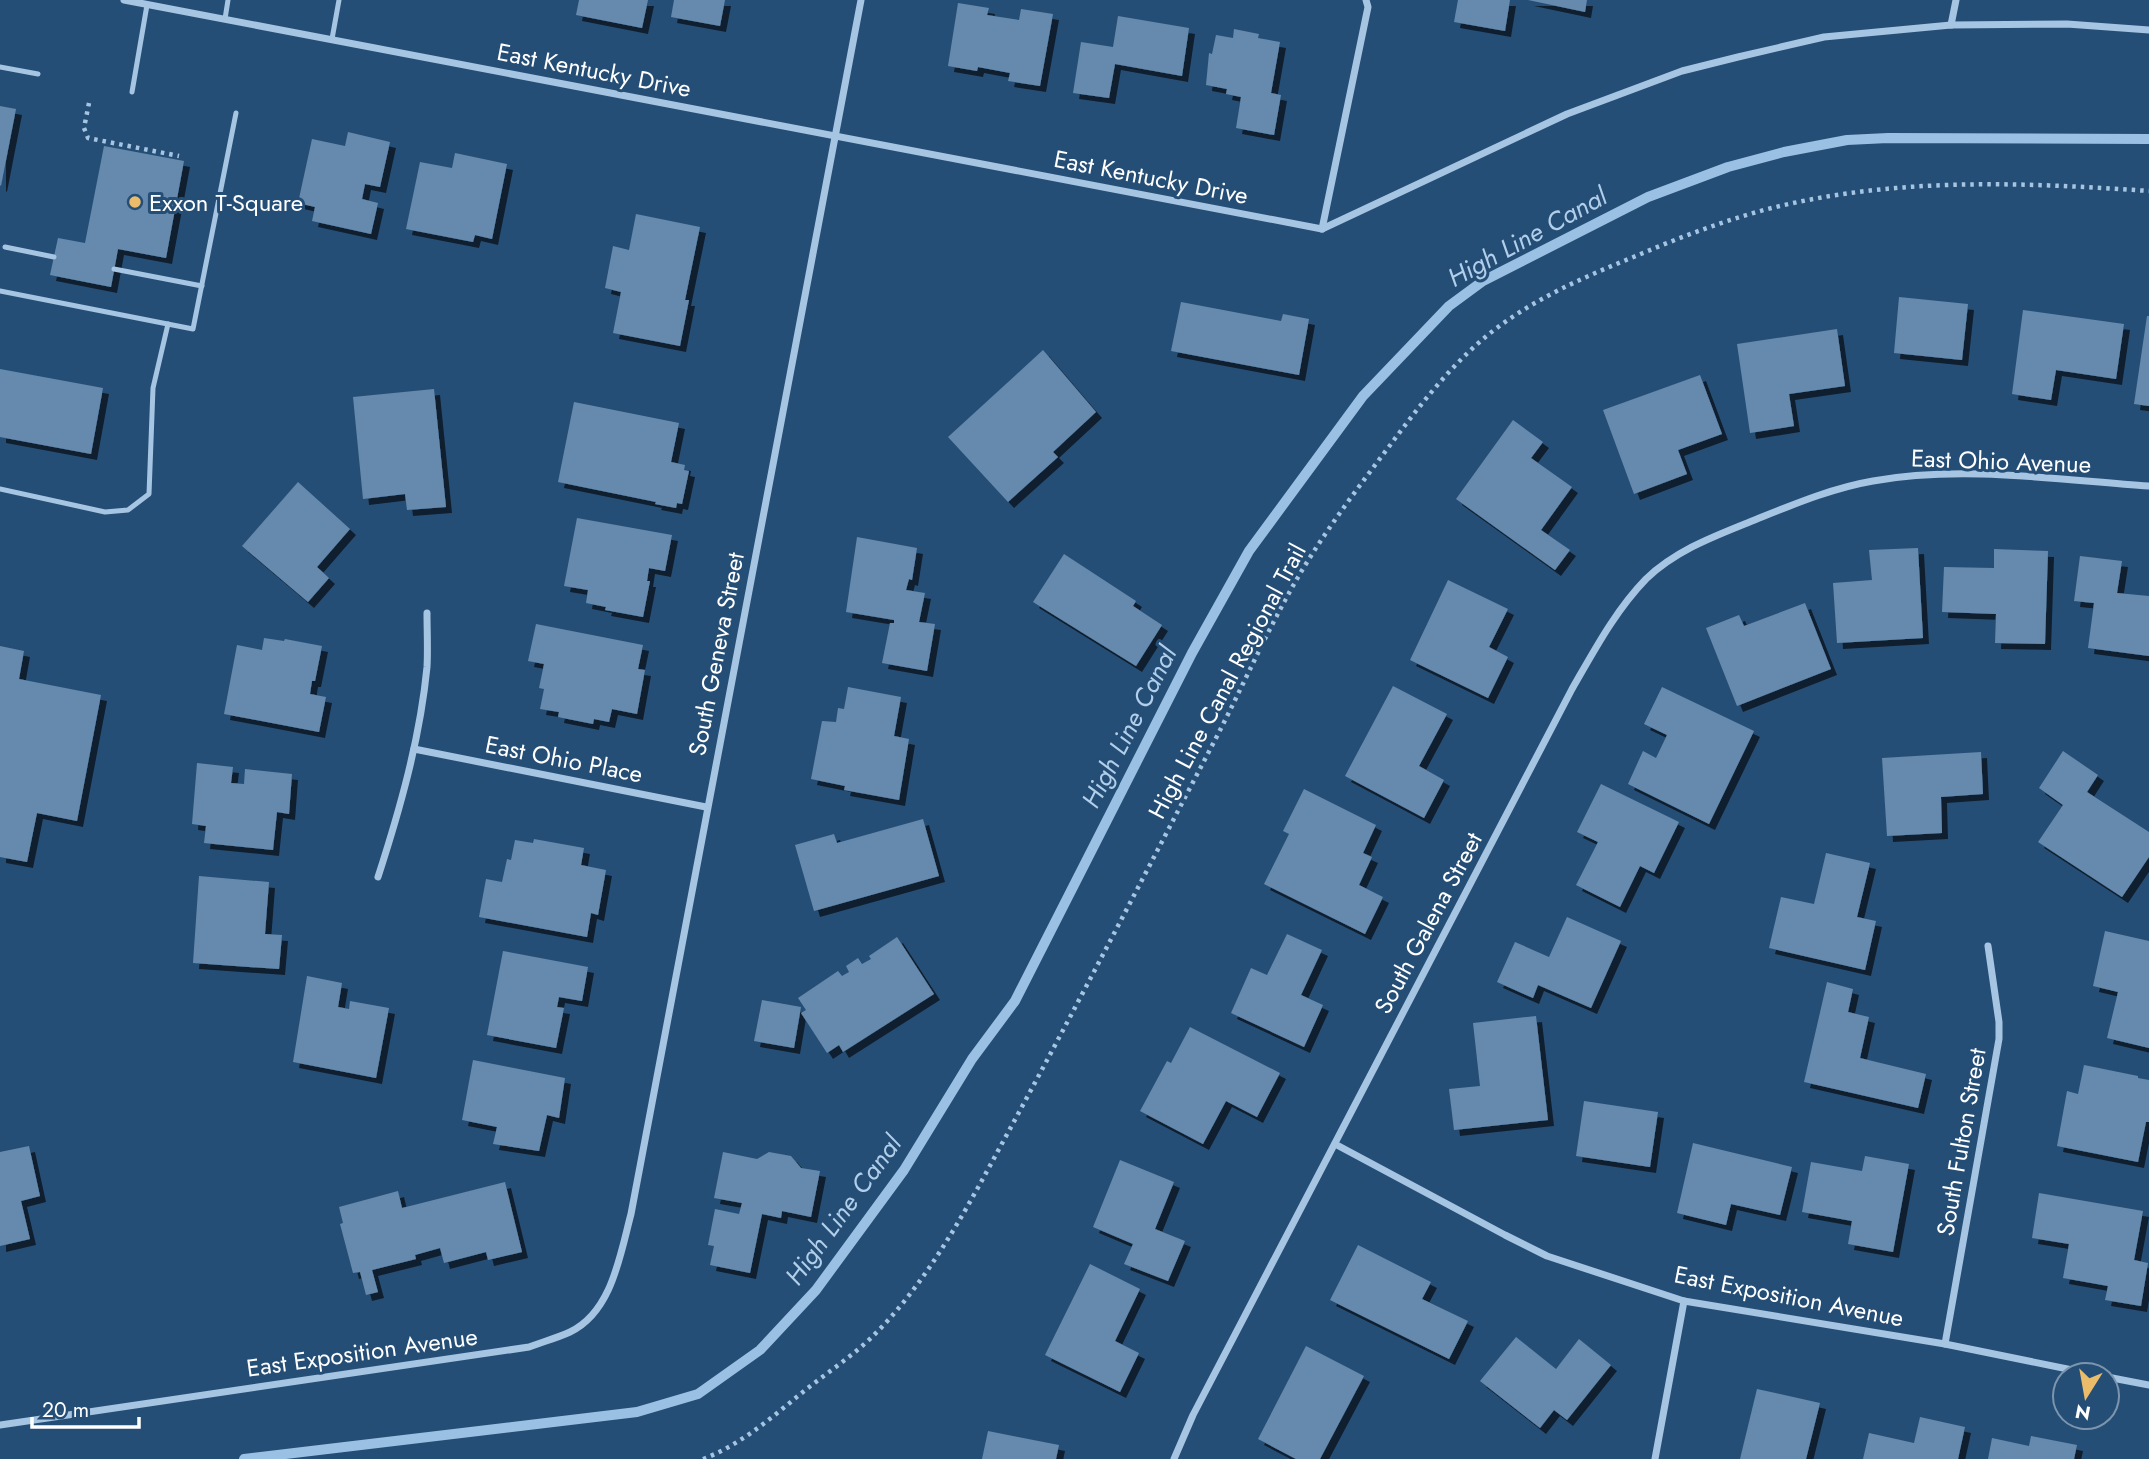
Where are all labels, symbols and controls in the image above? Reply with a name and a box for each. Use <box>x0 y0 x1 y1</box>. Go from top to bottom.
street label: East Kentucky Drive <box>494 34 694 106</box>
street label: East Kentucky Drive <box>1051 141 1251 213</box>
water label: High Line Canal <box>1440 177 1615 297</box>
place label: Exxon T-Square <box>149 185 303 220</box>
marker: Exxon T-Square <box>127 194 143 210</box>
street label: East Ohio Avenue <box>1910 440 2092 482</box>
street label: High Line Canal Regional Trail <box>1139 537 1315 825</box>
street label: South Geneva Street <box>679 549 753 759</box>
water label: High Line Canal <box>1072 638 1187 815</box>
street label: East Ohio Place <box>482 727 646 791</box>
street label: South Galena Street <box>1365 826 1491 1020</box>
street label: South Fulton Street <box>1927 1045 1995 1239</box>
water label: High Line Canal <box>776 1126 911 1293</box>
street label: East Exposition Avenue <box>1671 1257 1907 1335</box>
street label: East Exposition Avenue <box>244 1318 480 1386</box>
north arrow <box>2051 1361 2121 1431</box>
scale bar <box>32 1386 138 1430</box>
text: 20 m <box>42 1395 89 1425</box>
text: N <box>2073 1398 2093 1427</box>

